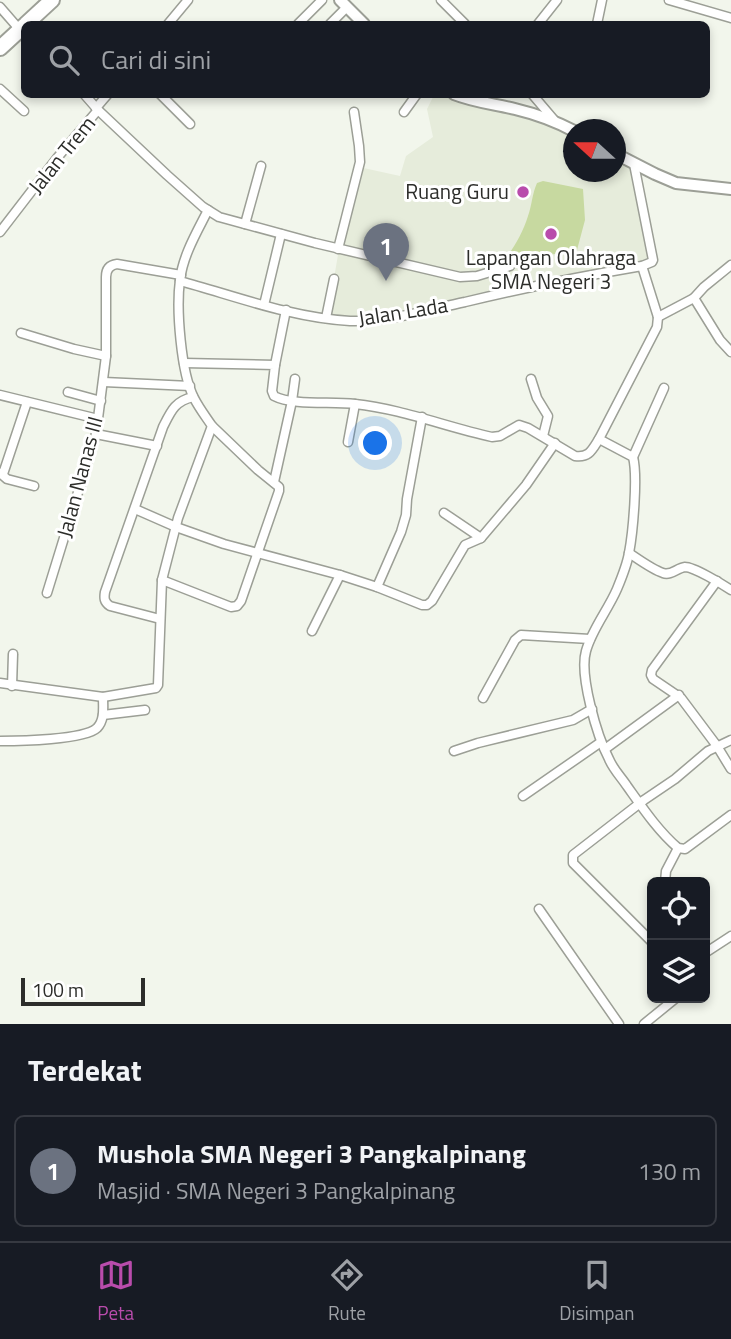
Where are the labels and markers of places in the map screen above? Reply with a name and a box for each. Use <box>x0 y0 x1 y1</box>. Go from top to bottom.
place label: Ruang Guru <box>405 175 509 207</box>
marker: Ruang Guru <box>515 184 531 200</box>
pin: 1 <box>363 223 409 281</box>
marker: Lapangan Olahraga SMA Negeri 3 <box>543 226 559 242</box>
place label: Lapangan Olahraga SMA Negeri 3 <box>466 241 637 297</box>

